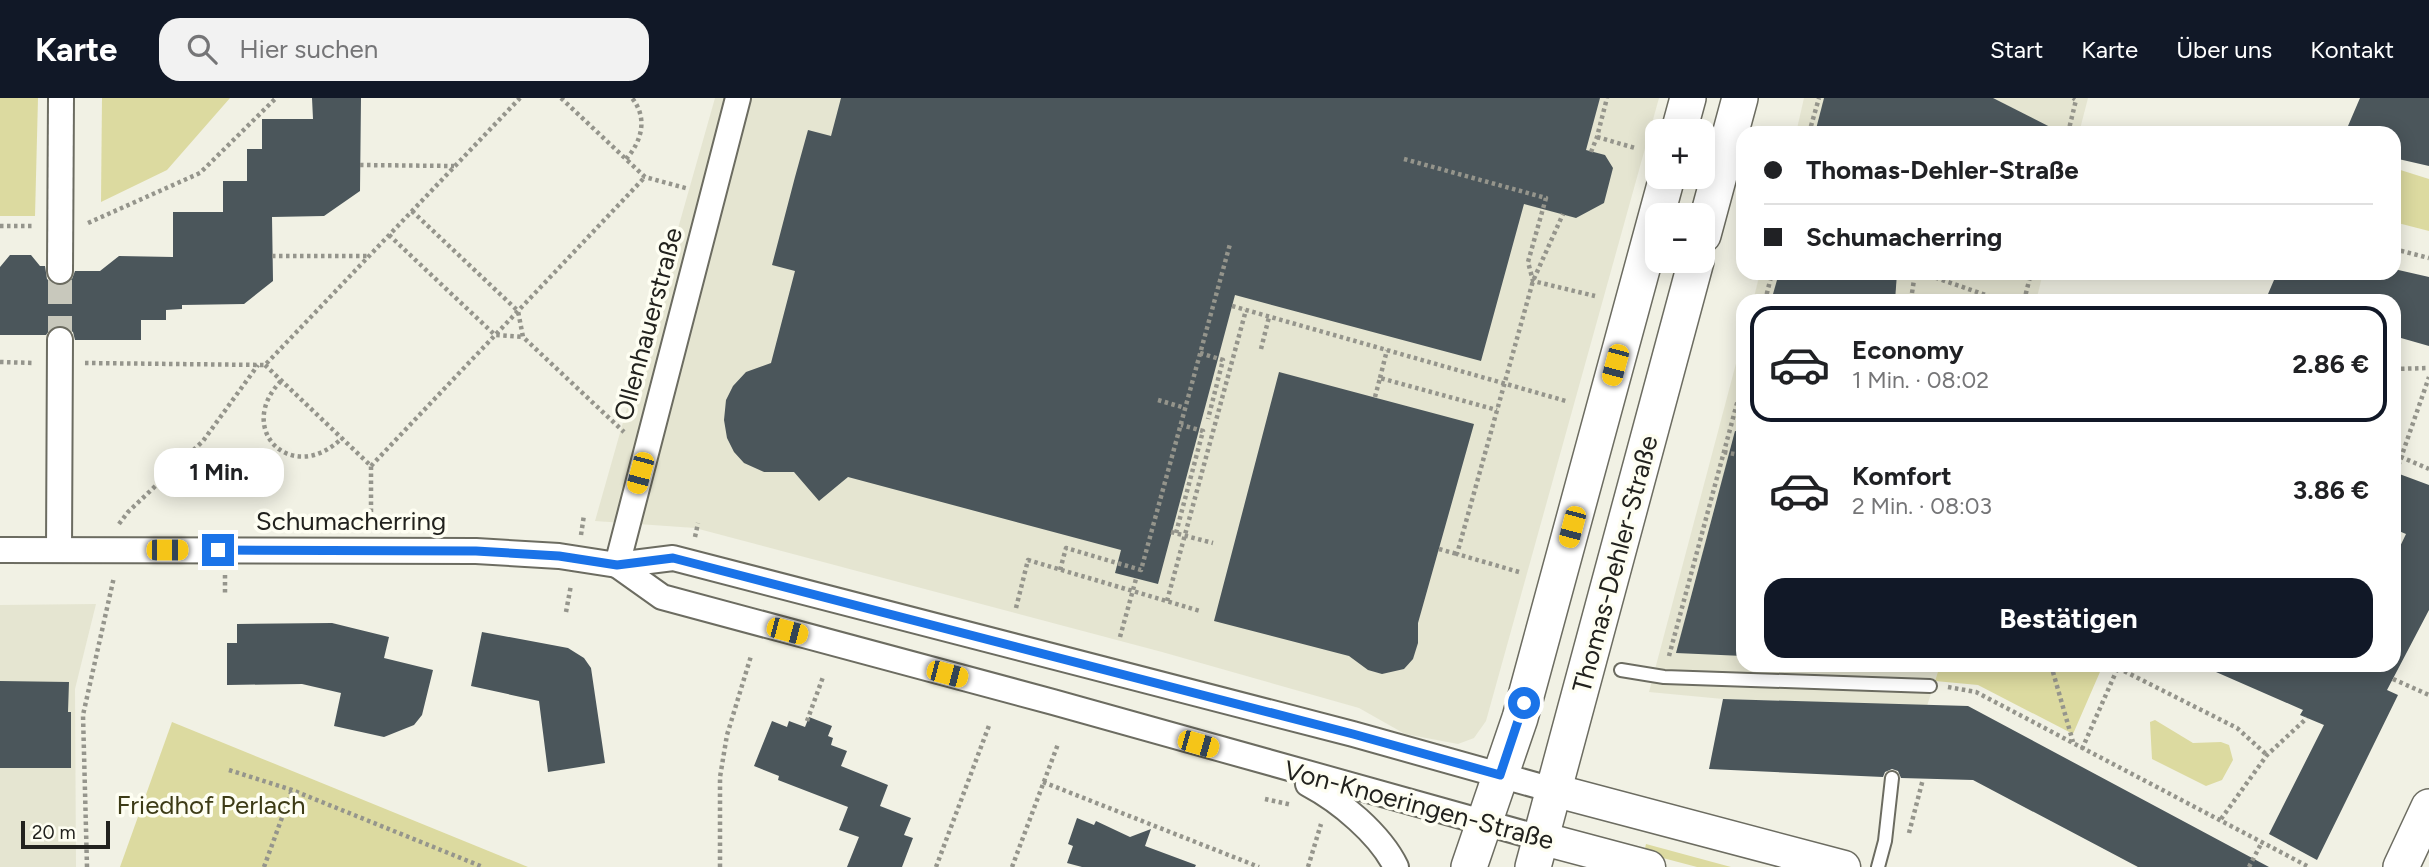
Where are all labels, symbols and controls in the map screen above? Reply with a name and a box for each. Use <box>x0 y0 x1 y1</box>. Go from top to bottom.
search box <box>159 18 649 81</box>
text: Karte <box>35 30 117 69</box>
icon: search <box>183 30 221 68</box>
text: Hier suchen <box>239 33 378 65</box>
text: Start <box>1990 35 2043 64</box>
text: Karte <box>2081 35 2138 64</box>
text: Über uns <box>2176 35 2272 64</box>
text: Kontakt <box>2310 35 2394 64</box>
map controls <box>1645 119 1715 273</box>
button: + <box>1645 119 1715 189</box>
text: Thomas-Dehler-Straße <box>1806 154 2079 186</box>
button: − <box>1645 203 1715 273</box>
text: Schumacherring <box>1806 221 2002 253</box>
street label: Ollenhauerstraße <box>607 224 689 424</box>
icon: car <box>1768 333 1831 396</box>
text: Economy <box>1852 334 1964 366</box>
car <box>1600 342 1631 388</box>
text: 2.86 € <box>2292 348 2369 380</box>
text: 1 Min. · 08:02 <box>1852 366 1989 394</box>
street label: Thomas-Dehler-Straße <box>1565 432 1665 696</box>
callout: 1 Min. <box>153 448 283 498</box>
car <box>625 450 656 496</box>
text: 1 Min. <box>189 458 249 486</box>
icon: car <box>1768 459 1831 522</box>
text: Komfort <box>1852 460 1952 492</box>
text: 3.86 € <box>2293 474 2369 506</box>
text: 2 Min. · 08:03 <box>1852 492 1992 520</box>
car <box>1557 504 1588 550</box>
street label: Schumacherring <box>256 505 446 537</box>
route end <box>202 534 234 566</box>
car <box>147 540 189 561</box>
button: Bestätigen <box>1764 578 2373 658</box>
car <box>764 615 811 647</box>
car <box>924 658 971 690</box>
route start <box>1508 687 1540 719</box>
car <box>1175 728 1222 760</box>
street label: Von-Knoeringen-Straße <box>1281 754 1557 856</box>
park label: Friedhof Perlach <box>116 789 306 821</box>
scale bar <box>21 818 110 850</box>
text: 20 m <box>32 821 76 844</box>

